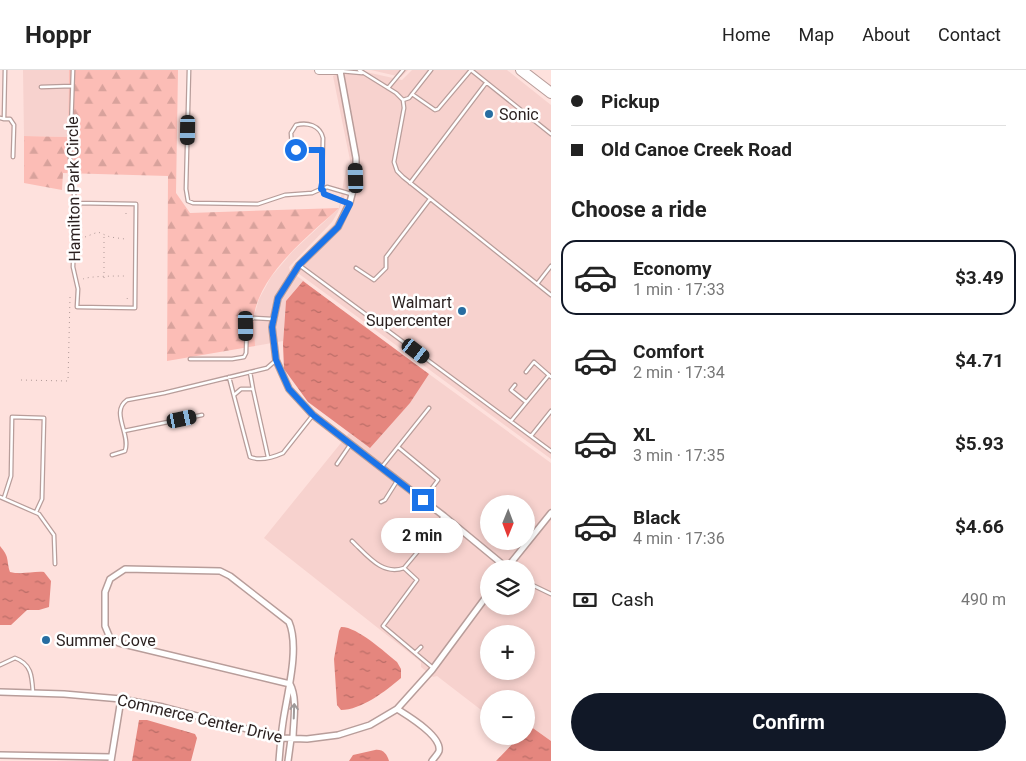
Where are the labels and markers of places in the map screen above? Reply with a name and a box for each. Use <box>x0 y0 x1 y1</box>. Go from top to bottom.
place label: Sonic <box>499 105 539 124</box>
marker: Sonic <box>483 108 495 120</box>
place label: Walmart Supercenter <box>366 293 453 330</box>
marker: Walmart Supercenter <box>456 305 468 317</box>
place label: Summer Cove <box>56 631 156 650</box>
marker: Summer Cove <box>40 634 52 646</box>

